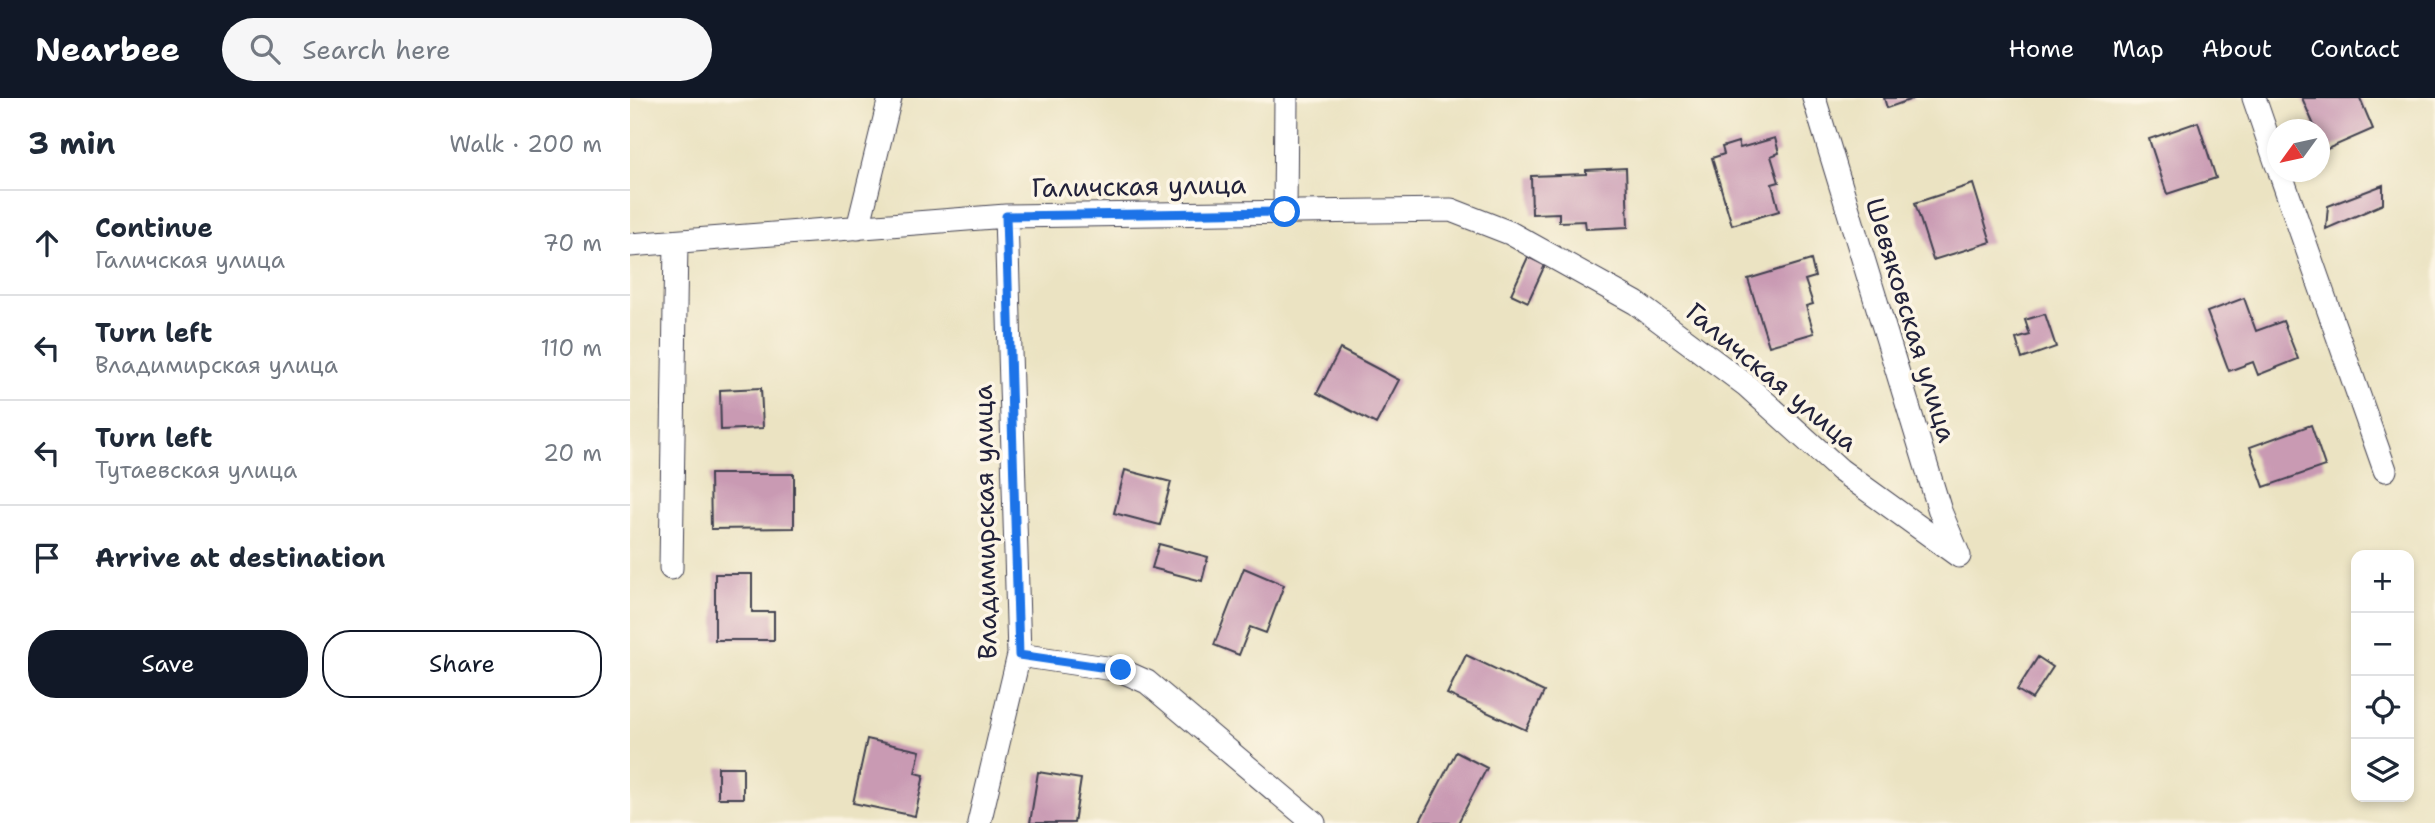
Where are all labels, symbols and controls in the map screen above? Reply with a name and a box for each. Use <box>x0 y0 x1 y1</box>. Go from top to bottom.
search box <box>222 18 712 81</box>
text: Nearbee <box>35 27 180 72</box>
icon: search <box>246 30 284 68</box>
text: Search here <box>302 32 451 67</box>
text: Home <box>2008 33 2074 65</box>
text: Map <box>2112 33 2164 65</box>
text: About <box>2202 33 2272 65</box>
text: Contact <box>2310 33 2400 65</box>
north arrow <box>2267 119 2330 182</box>
text: 3 min <box>28 123 115 164</box>
text: Walk · 200 m <box>449 129 602 159</box>
street label: Галичская улица <box>1031 166 1247 205</box>
street label: Шевяковская улица <box>1858 193 1965 446</box>
route start <box>1269 196 1300 227</box>
text: Continue <box>95 210 213 245</box>
icon: ahead <box>28 224 66 262</box>
text: 70 m <box>543 228 602 258</box>
text: Галичская улица <box>95 245 285 275</box>
street label: Галичская улица <box>1679 294 1866 459</box>
text: Turn left <box>95 315 212 350</box>
icon: left <box>28 329 66 367</box>
text: 110 m <box>540 333 602 363</box>
text: Владимирская улица <box>95 350 338 380</box>
street label: Владимирская улица <box>965 384 1004 660</box>
text: Turn left <box>95 420 212 455</box>
icon: left <box>28 434 66 472</box>
text: 20 m <box>543 438 602 468</box>
text: Тутаевская улица <box>95 455 297 485</box>
icon: arrive <box>28 539 66 577</box>
text: Arrive at destination <box>95 540 385 575</box>
map controls <box>2351 550 2414 802</box>
button: + <box>2351 550 2414 613</box>
button: − <box>2351 613 2414 676</box>
button: Save <box>28 630 308 698</box>
button: Share <box>322 630 602 698</box>
route end <box>1105 654 1136 685</box>
button: locate <box>2351 676 2414 739</box>
button: layers <box>2351 739 2414 802</box>

